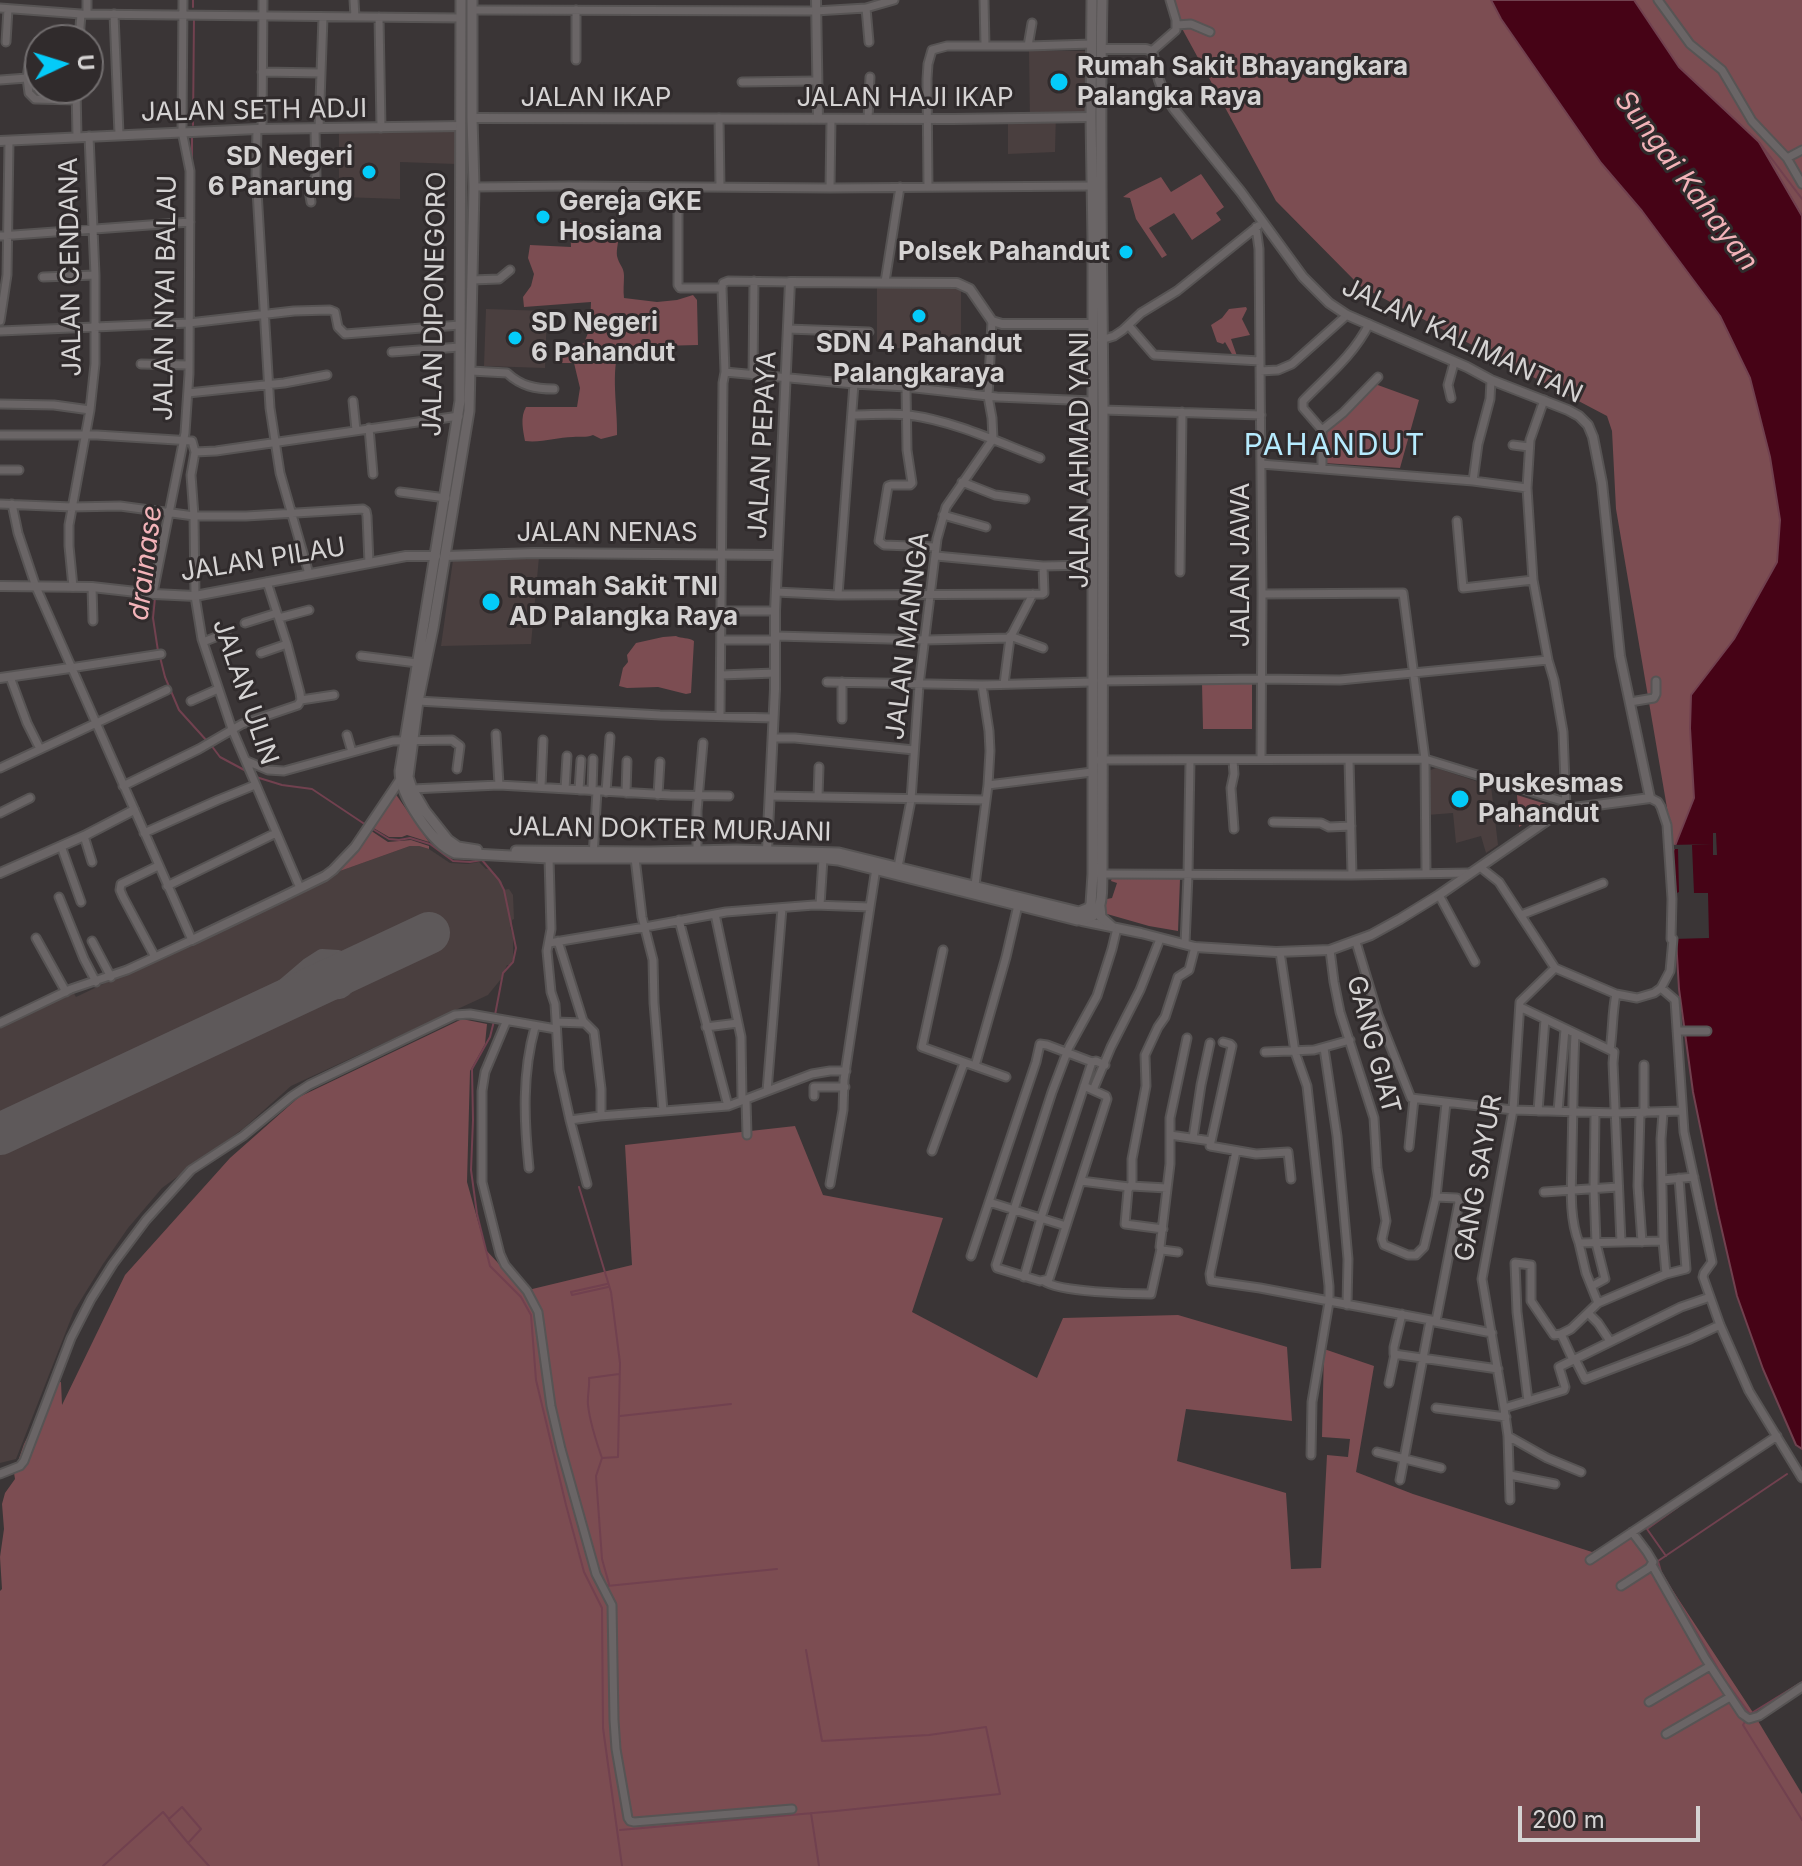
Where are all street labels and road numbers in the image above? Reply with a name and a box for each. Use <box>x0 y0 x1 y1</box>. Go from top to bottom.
street label: JALAN IKAP <box>521 82 671 114</box>
street label: JALAN HAJI IKAP <box>796 82 1014 114</box>
street label: JALAN SETH ADJI <box>141 93 367 129</box>
street label: JALAN CENDANA <box>53 157 89 377</box>
street label: JALAN DIPONEGORO <box>417 171 453 437</box>
street label: JALAN NYAI BALAU <box>148 175 184 421</box>
street label: JALAN KALIMANTAN <box>1337 271 1587 411</box>
street label: JALAN AHMAD YANI <box>1064 332 1096 588</box>
street label: JALAN PEPAYA <box>742 350 784 540</box>
street label: JALAN JAWA <box>1225 483 1257 647</box>
street label: JALAN NENAS <box>516 517 698 549</box>
street label: JALAN MANNGA <box>880 530 936 742</box>
street label: JALAN PILAU <box>178 532 348 588</box>
street label: JALAN ULIN <box>205 615 285 769</box>
street label: JALAN DOKTER MURJANI <box>508 812 832 848</box>
street label: GANG GIAT <box>1340 972 1406 1118</box>
street label: GANG SAYUR <box>1449 1092 1509 1264</box>

